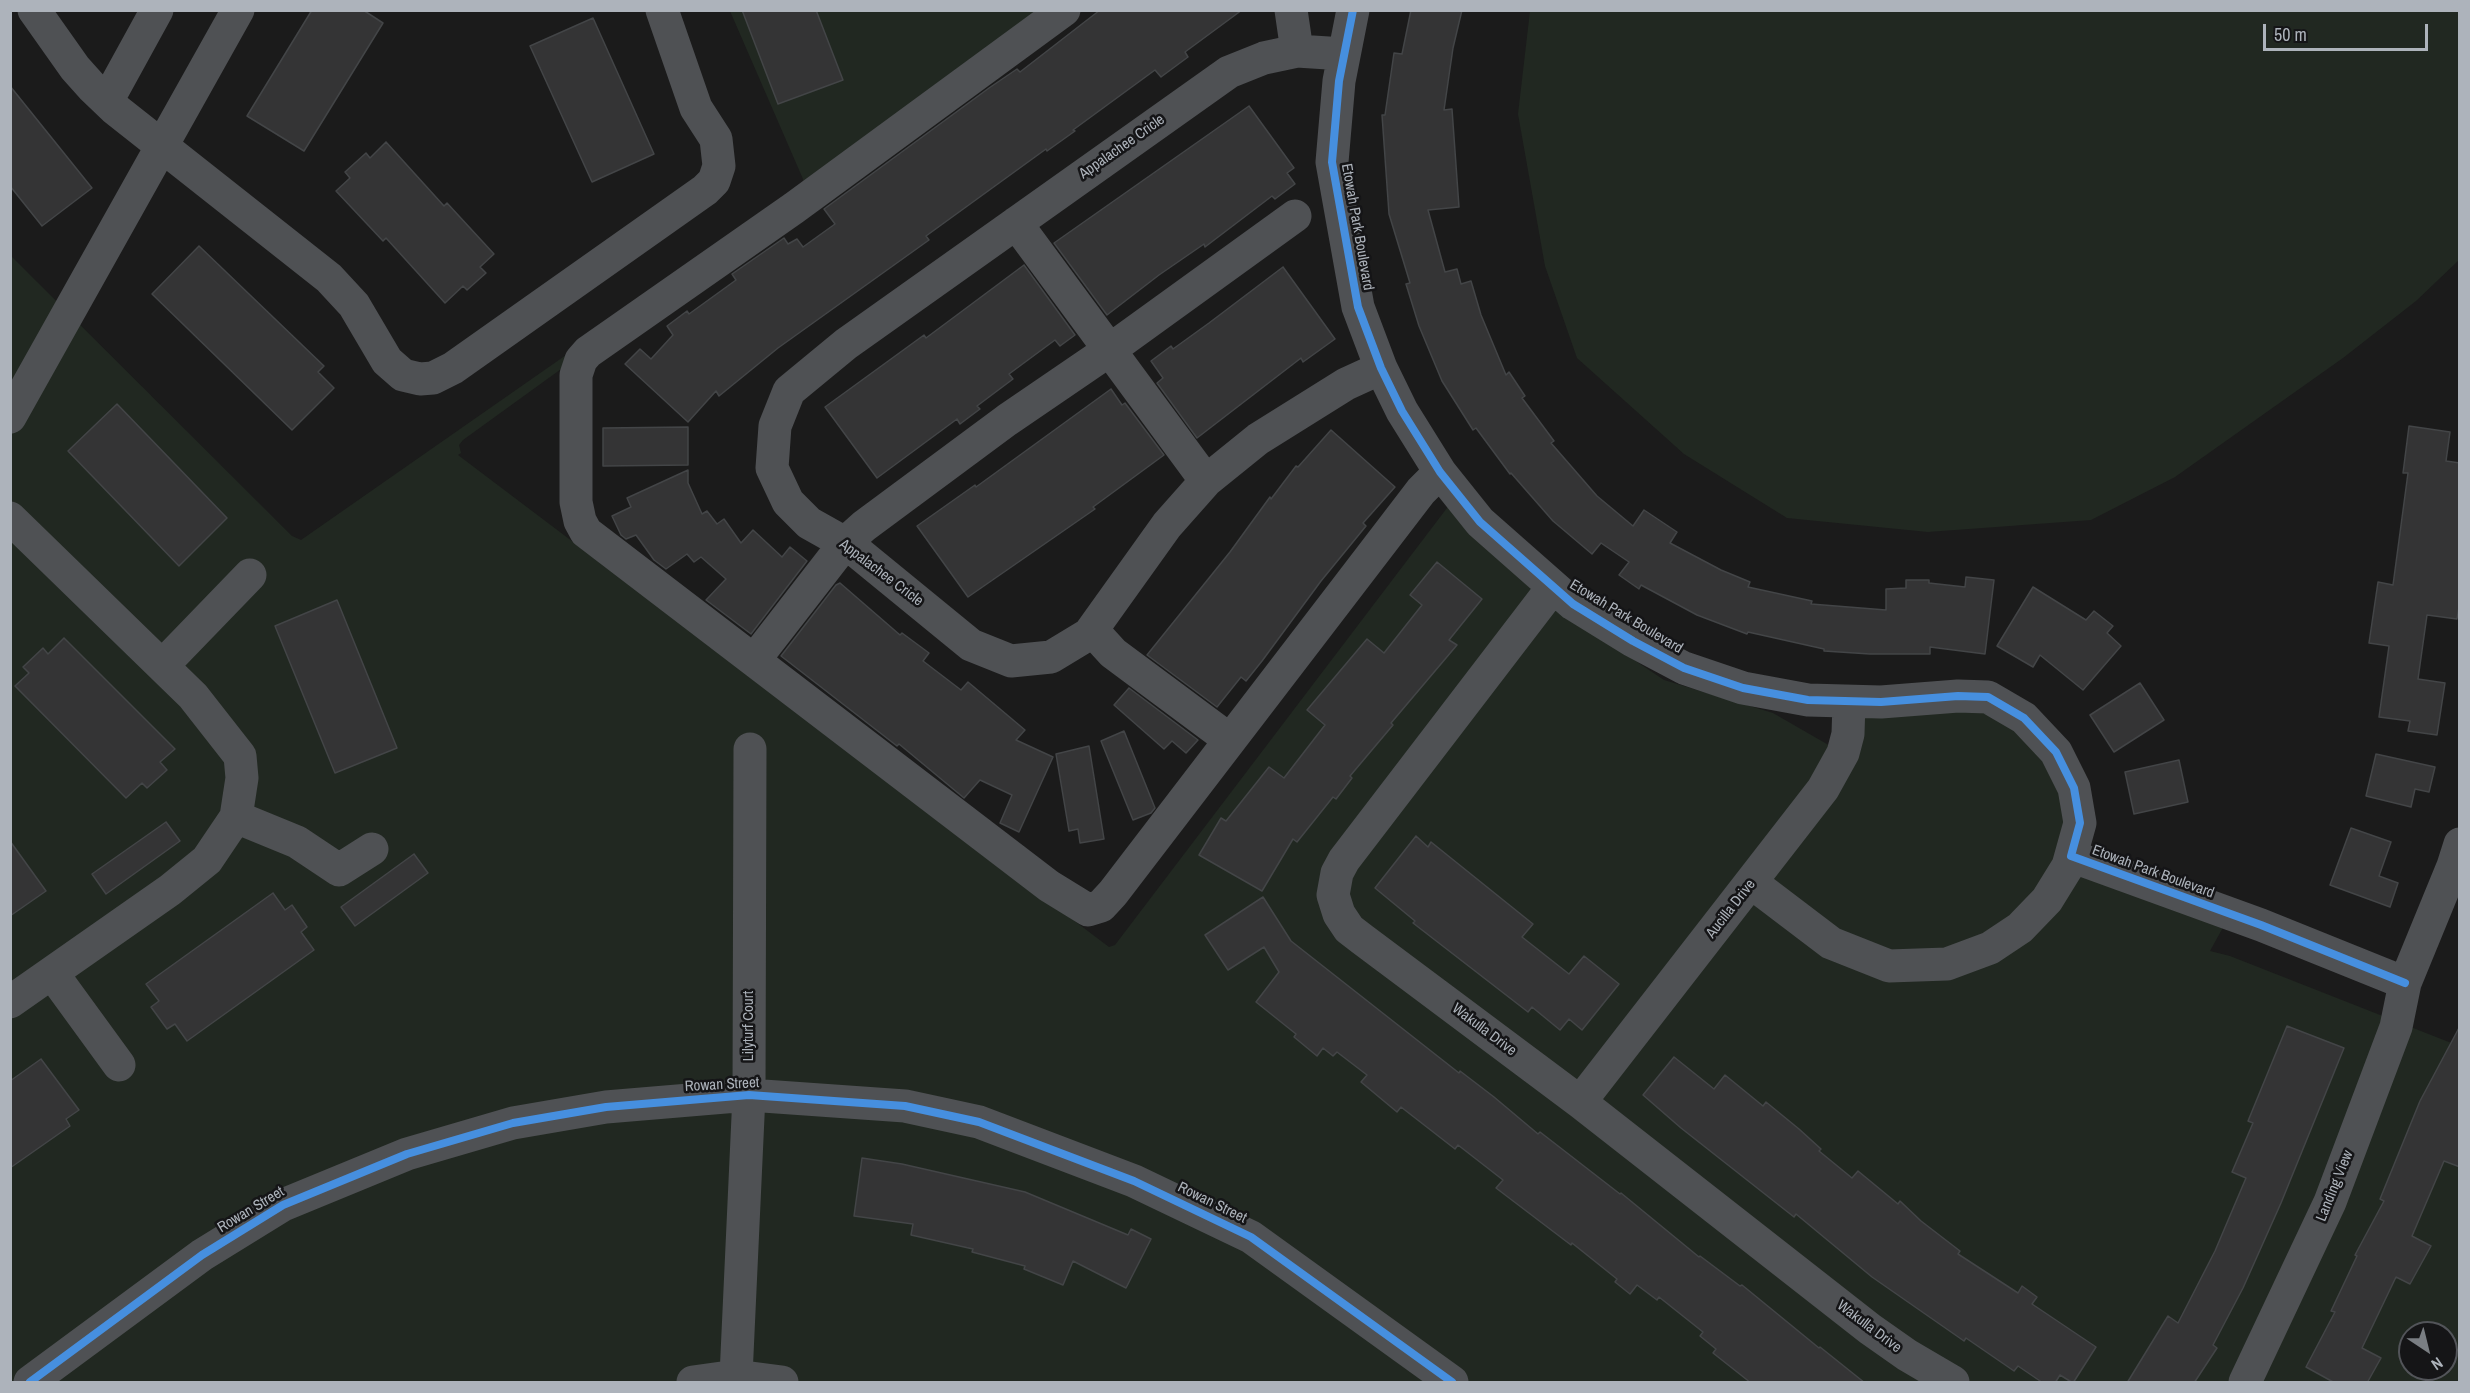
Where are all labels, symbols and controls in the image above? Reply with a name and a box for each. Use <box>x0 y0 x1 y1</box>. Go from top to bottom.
scale bar <box>2266 12 2431 50</box>
text: 50 m <box>2274 22 2307 47</box>
street label: Appalachee Cricle <box>1076 111 1168 183</box>
street label: Etowah Park Boulevard <box>1337 162 1377 292</box>
street label: Appalachee Cricle <box>835 536 927 610</box>
street label: Etowah Park Boulevard <box>1566 576 1686 658</box>
street label: Etowah Park Boulevard <box>2090 842 2216 902</box>
street label: Aucilla Drive <box>1702 876 1760 942</box>
street label: Lilyturf Court <box>740 991 758 1061</box>
street label: Wakulla Drive <box>1448 1000 1520 1060</box>
street label: Rowan Street <box>684 1074 760 1096</box>
street label: Landing View <box>2313 1148 2357 1224</box>
street label: Rowan Street <box>1175 1179 1249 1227</box>
street label: Rowan Street <box>214 1183 288 1237</box>
street label: Wakulla Drive <box>1833 1297 1905 1357</box>
north arrow <box>2398 1321 2458 1381</box>
text: N <box>2427 1352 2447 1376</box>

